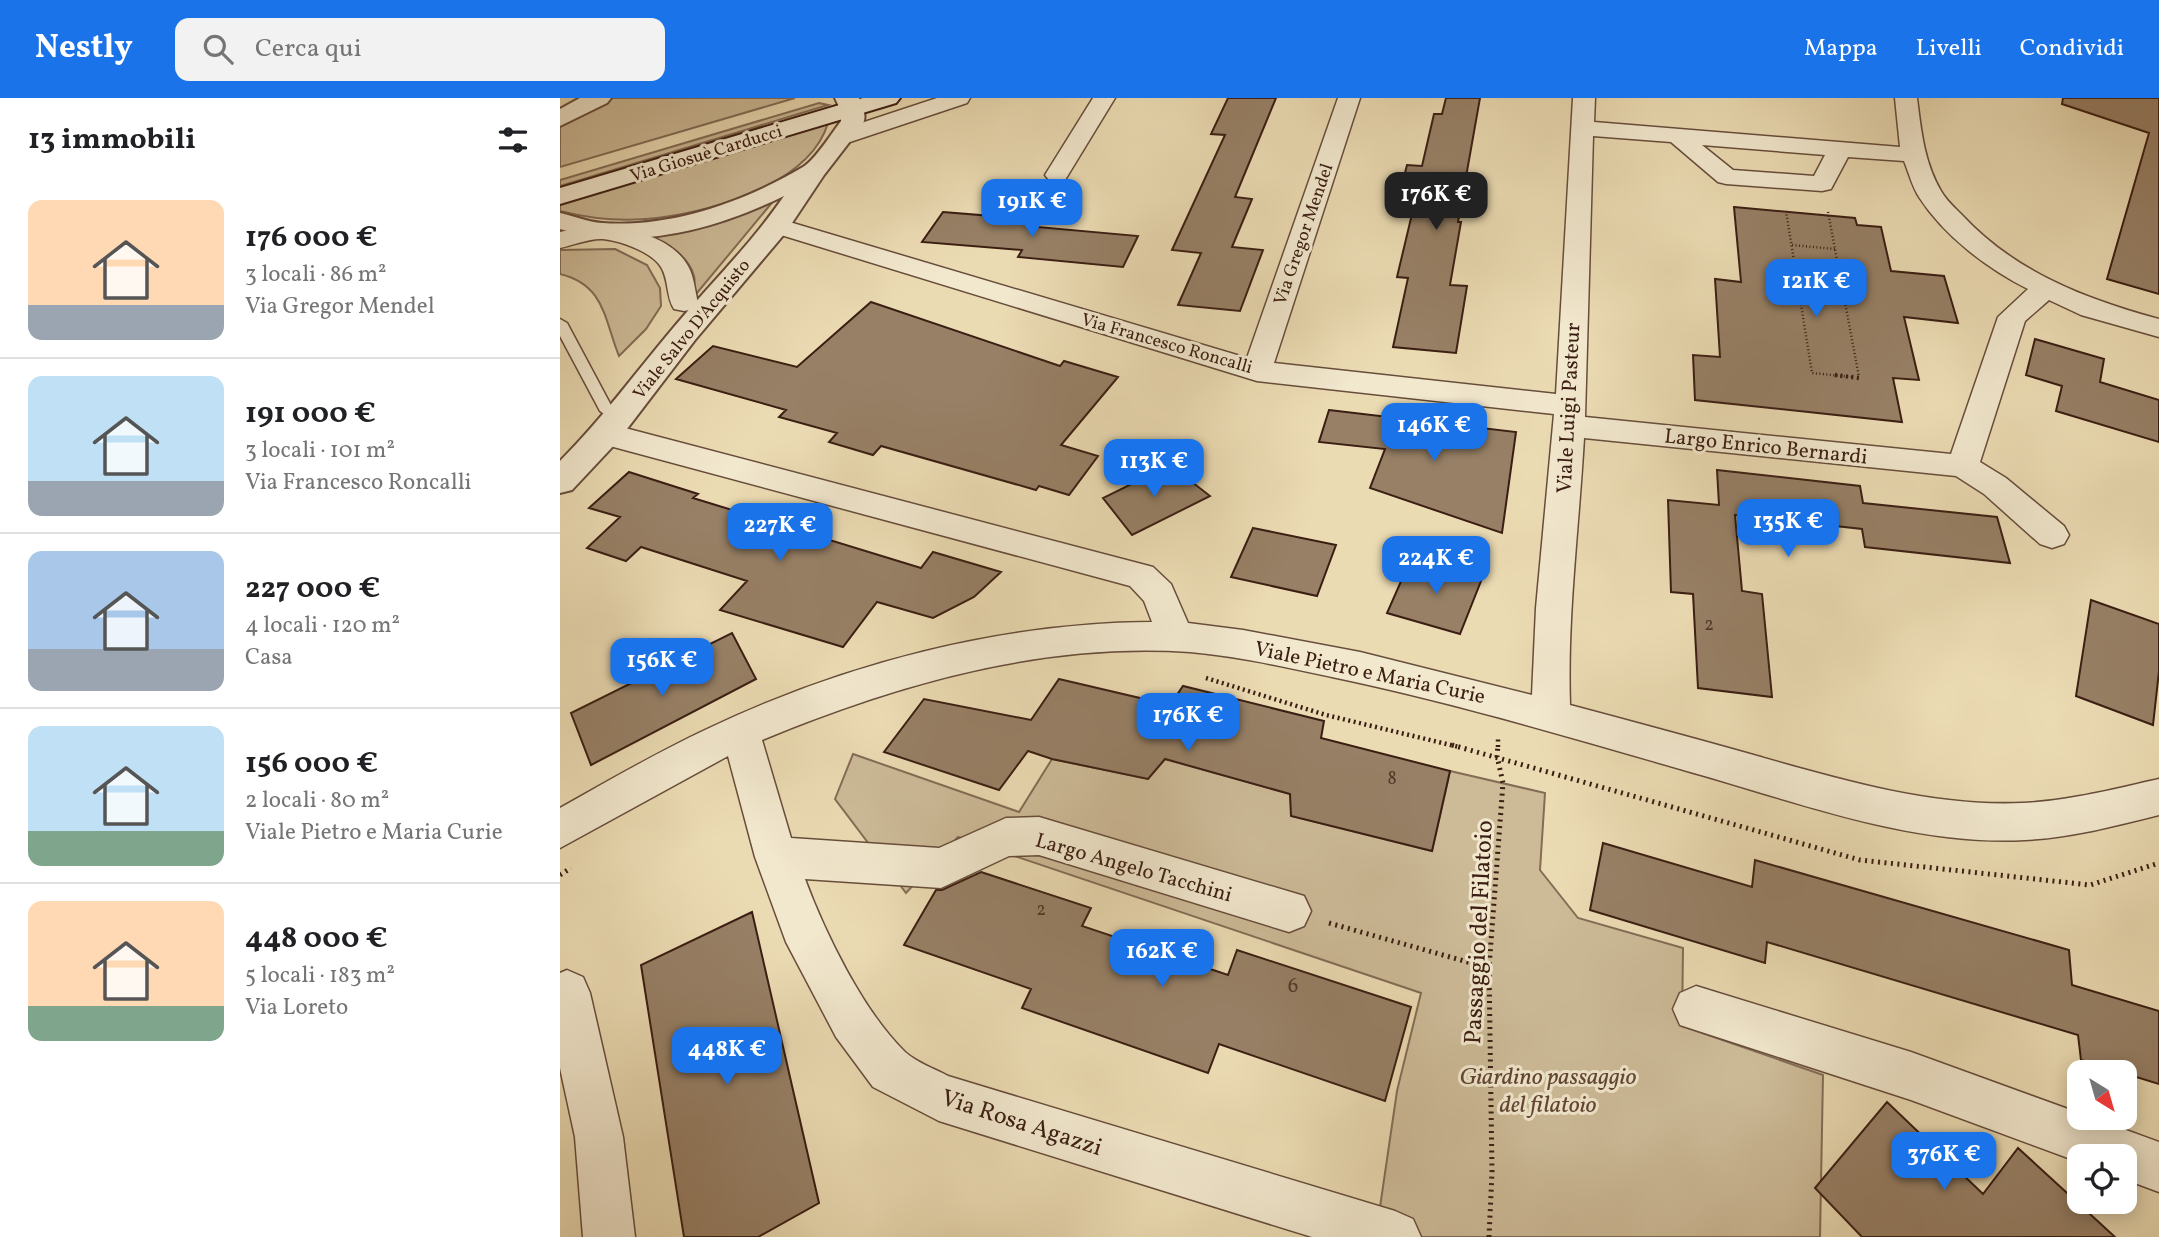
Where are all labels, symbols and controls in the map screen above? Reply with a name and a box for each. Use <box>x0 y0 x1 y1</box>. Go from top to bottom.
search box <box>175 18 665 81</box>
text: Nestly <box>35 26 133 72</box>
icon: search <box>199 30 237 68</box>
text: Cerca qui <box>255 31 362 67</box>
text: Mappa <box>1804 32 1878 66</box>
text: Livelli <box>1916 32 1982 66</box>
text: Condividi <box>2020 32 2124 66</box>
text: 13 immobili <box>28 119 196 161</box>
street label: Via Giosuè Carducci <box>627 119 785 189</box>
icon: filters <box>494 121 532 159</box>
street label: Via Gregor Mendel <box>1268 160 1340 309</box>
pin: 176K € <box>1379 172 1493 232</box>
text: 176K € <box>1401 179 1471 211</box>
pin: 191K € <box>975 180 1089 239</box>
text: 191K € <box>997 186 1067 218</box>
text: 176 000 € <box>245 217 378 259</box>
icon: home <box>84 228 168 312</box>
street label: Viale Salvo D'Acquisto <box>628 254 757 405</box>
text: 3 locali · 86 m² <box>245 259 387 291</box>
pin: 121K € <box>1759 260 1873 319</box>
text: 121K € <box>1782 266 1850 298</box>
text: Via Gregor Mendel <box>245 291 435 323</box>
street label: Via Francesco Roncalli <box>1078 308 1255 381</box>
street label: Viale Luigi Pasteur <box>1551 322 1588 494</box>
text: 191 000 € <box>245 393 376 435</box>
icon: home <box>84 404 168 488</box>
pin: 146K € <box>1377 404 1491 463</box>
text: 146K € <box>1397 410 1471 442</box>
street label: Largo Enrico Bernardi <box>1663 422 1869 473</box>
text: 3 locali · 101 m² <box>245 435 395 467</box>
pin: 113K € <box>1097 440 1211 499</box>
text: 113K € <box>1120 446 1188 478</box>
text: Via Francesco Roncalli <box>245 467 471 499</box>
pin: 135K € <box>1731 500 1845 559</box>
pin: 227K € <box>723 504 837 563</box>
text: 135K € <box>1753 506 1823 538</box>
text: 227K € <box>744 510 816 542</box>
pin: 224K € <box>1379 536 1493 596</box>
text: 224K € <box>1398 543 1474 575</box>
text: 227 000 € <box>245 568 380 610</box>
icon: home <box>84 579 168 663</box>
text: 4 locali · 120 m² <box>245 610 400 642</box>
house number: 2 <box>1704 613 1714 638</box>
street label: Viale Pietro e Maria Curie <box>1252 635 1488 712</box>
pin: 156K € <box>605 638 719 698</box>
text: Casa <box>245 642 293 674</box>
text: 156K € <box>626 645 698 677</box>
pin: 176K € <box>1131 694 1245 753</box>
text: 176K € <box>1153 700 1223 732</box>
text: 156 000 € <box>245 743 378 785</box>
icon: home <box>84 754 168 838</box>
house number: 8 <box>1387 767 1397 792</box>
text: 2 locali · 80 m² <box>245 785 389 817</box>
text: Viale Pietro e Maria Curie <box>245 817 503 849</box>
street label: Passaggio del Filatoio <box>1457 819 1503 1045</box>
street label: Largo Angelo Tacchini <box>1032 826 1235 910</box>
house number: 2 <box>1036 898 1046 923</box>
text: 448 000 € <box>245 918 388 960</box>
icon: home <box>84 929 168 1013</box>
pin: 162K € <box>1105 930 1219 989</box>
text: 162K € <box>1126 936 1198 968</box>
text: 5 locali · 183 m² <box>245 960 395 992</box>
house number: 6 <box>1288 972 1298 1001</box>
text: Via Loreto <box>245 992 348 1024</box>
pin: 448K € <box>670 1028 784 1087</box>
text: 448K € <box>688 1034 766 1066</box>
north arrow <box>2067 1060 2137 1130</box>
map controls <box>2067 1060 2137 1214</box>
park label: Giardino passaggio del filatoio <box>1460 1061 1637 1123</box>
street label: Via Rosa Agazzi <box>937 1082 1106 1166</box>
pin: 376K € <box>1887 1132 2001 1192</box>
text: 376K € <box>1907 1139 1981 1171</box>
button: locate <box>2067 1144 2137 1214</box>

